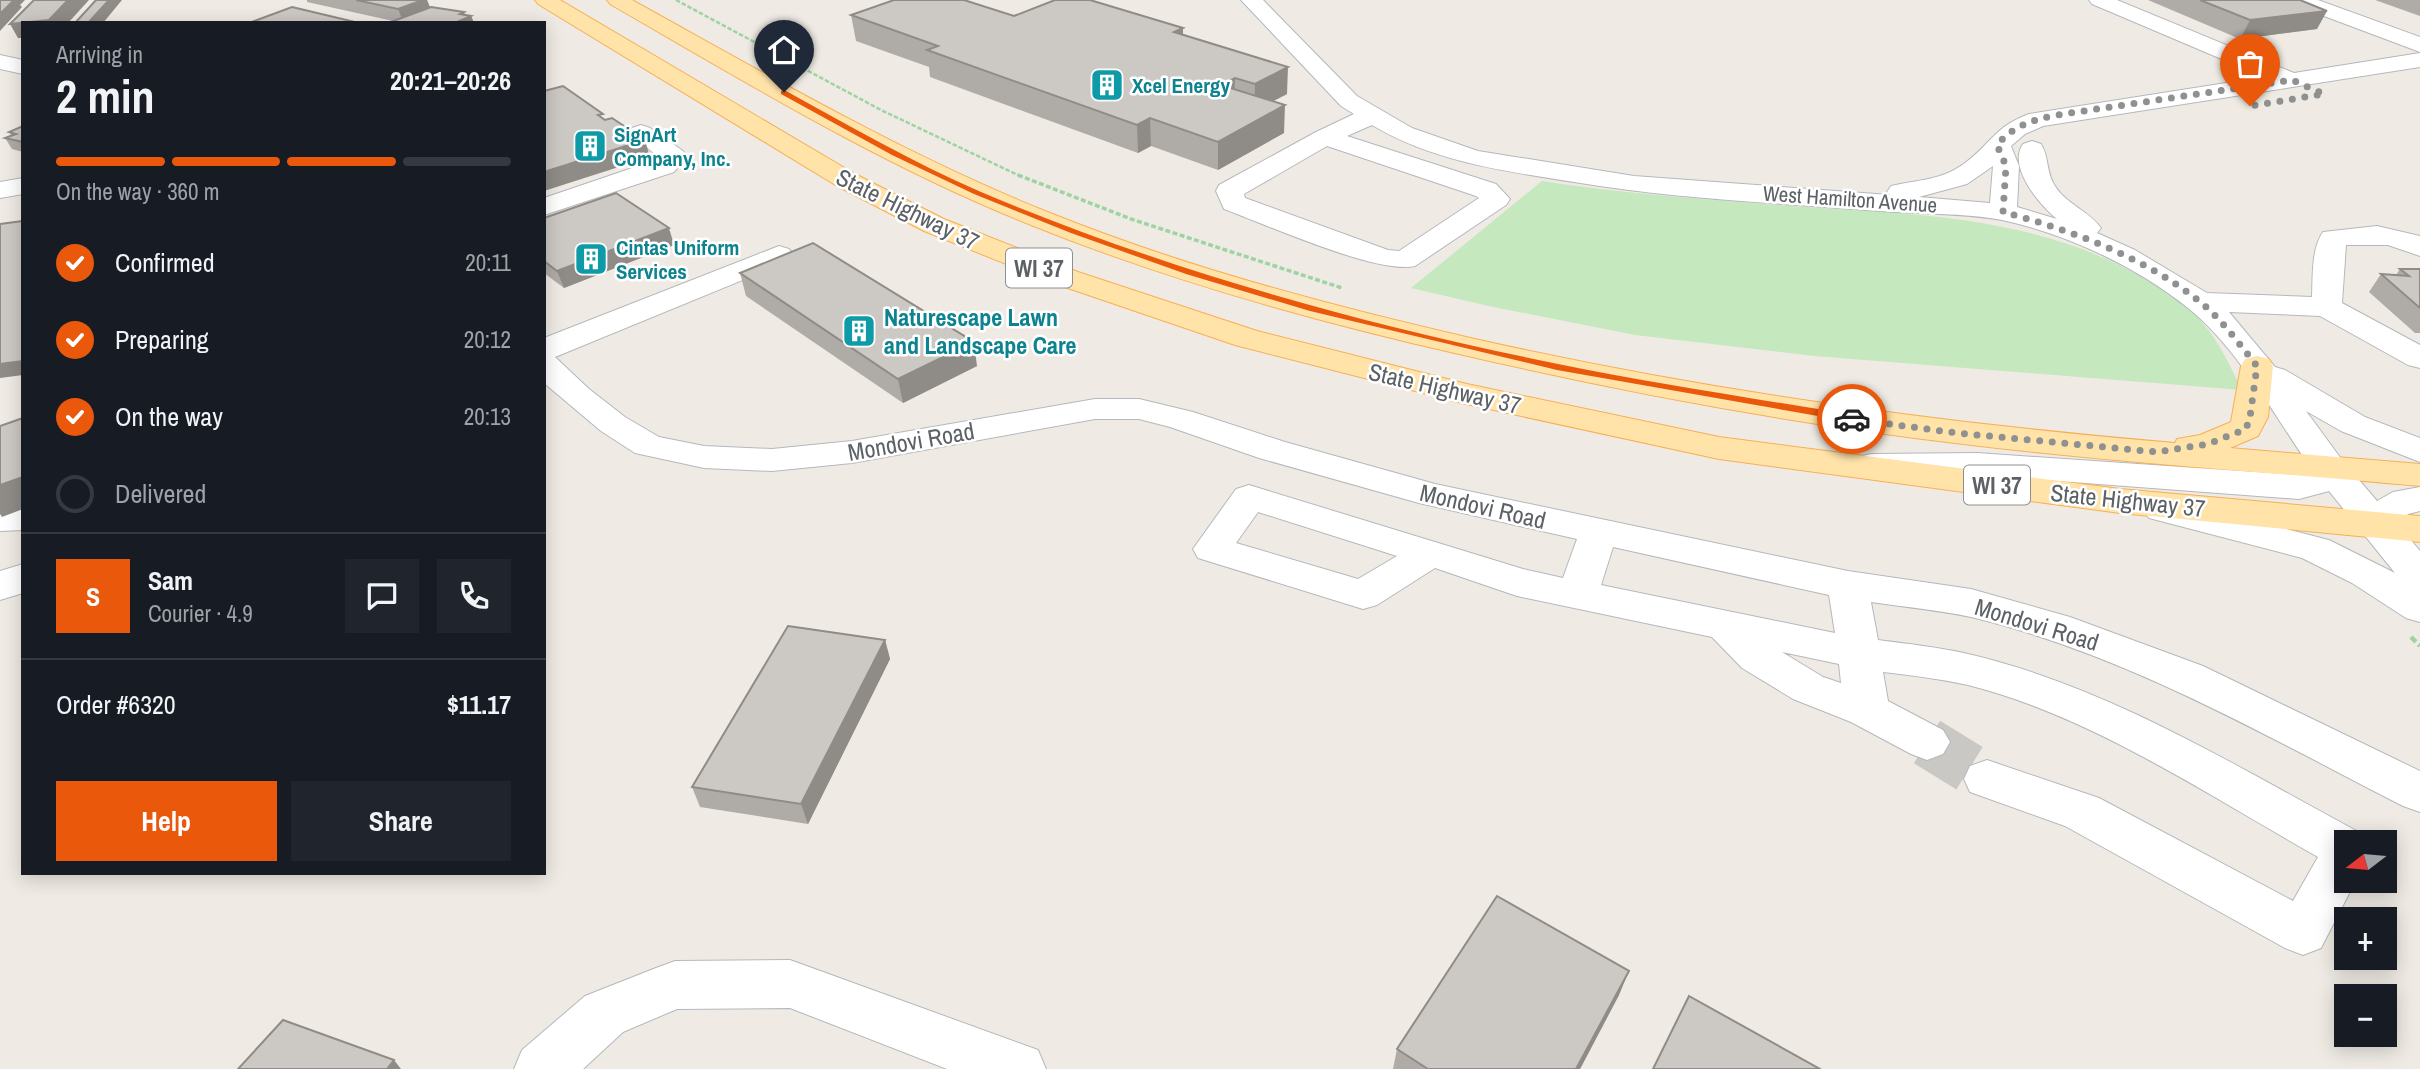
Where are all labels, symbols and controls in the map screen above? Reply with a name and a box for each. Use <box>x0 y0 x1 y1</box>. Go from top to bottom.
pin <box>754 20 814 92</box>
icon: home <box>765 31 803 69</box>
pin <box>2220 34 2280 106</box>
text: Arriving in <box>56 39 143 70</box>
icon: bag <box>2231 45 2269 83</box>
text: 20:21–20:26 <box>390 63 511 98</box>
text: 2 min <box>56 65 155 127</box>
building icon: Xcel Energy <box>1088 66 1126 104</box>
place label: Xcel Energy <box>1132 71 1230 100</box>
place label: SignArt Company, Inc. <box>614 120 730 173</box>
building icon: SignArt Company, Inc. <box>571 127 609 165</box>
street label: State Highway 37 <box>831 161 985 257</box>
text: On the way · 360 m <box>56 176 220 207</box>
street label: West Hamilton Avenue <box>1762 178 1938 220</box>
place label: Cintas Uniform Services <box>616 233 739 286</box>
building icon: Cintas Uniform Services <box>572 240 610 278</box>
icon: check <box>56 244 94 282</box>
text: Confirmed <box>115 245 215 280</box>
text: 20:11 <box>465 247 511 278</box>
road number: WI 37 <box>1006 248 1072 288</box>
place label: Naturescape Lawn and Landscape Care <box>884 301 1077 361</box>
building icon: Naturescape Lawn and Landscape Care <box>840 312 878 350</box>
icon: check <box>56 321 94 359</box>
text: Preparing <box>115 322 209 357</box>
text: 20:12 <box>464 324 511 355</box>
street label: State Highway 37 <box>1366 355 1524 421</box>
courier <box>1817 384 1887 454</box>
icon: check <box>56 398 94 436</box>
text: On the way <box>115 399 223 434</box>
icon: car <box>1833 400 1871 438</box>
text: 20:13 <box>464 401 511 432</box>
street label: Mondovi Road <box>845 414 977 468</box>
road number: WI 37 <box>1964 466 2030 505</box>
text: Delivered <box>115 476 206 511</box>
street label: Mondovi Road <box>1417 476 1549 536</box>
street label: State Highway 37 <box>2049 476 2207 524</box>
button: chat <box>345 559 419 633</box>
button: phone <box>437 559 511 633</box>
text: Sam <box>148 563 193 598</box>
text: S <box>86 579 100 614</box>
street label: Mondovi Road <box>1971 590 2103 658</box>
text: Courier · 4.9 <box>148 598 253 629</box>
text: Order #6320 <box>56 687 176 722</box>
text: $11.17 <box>447 687 511 722</box>
button: Help <box>56 781 277 861</box>
button: Share <box>291 781 511 861</box>
north arrow <box>2334 830 2398 892</box>
map controls <box>2334 830 2397 1047</box>
button: + <box>2334 907 2397 970</box>
button: − <box>2334 984 2397 1047</box>

